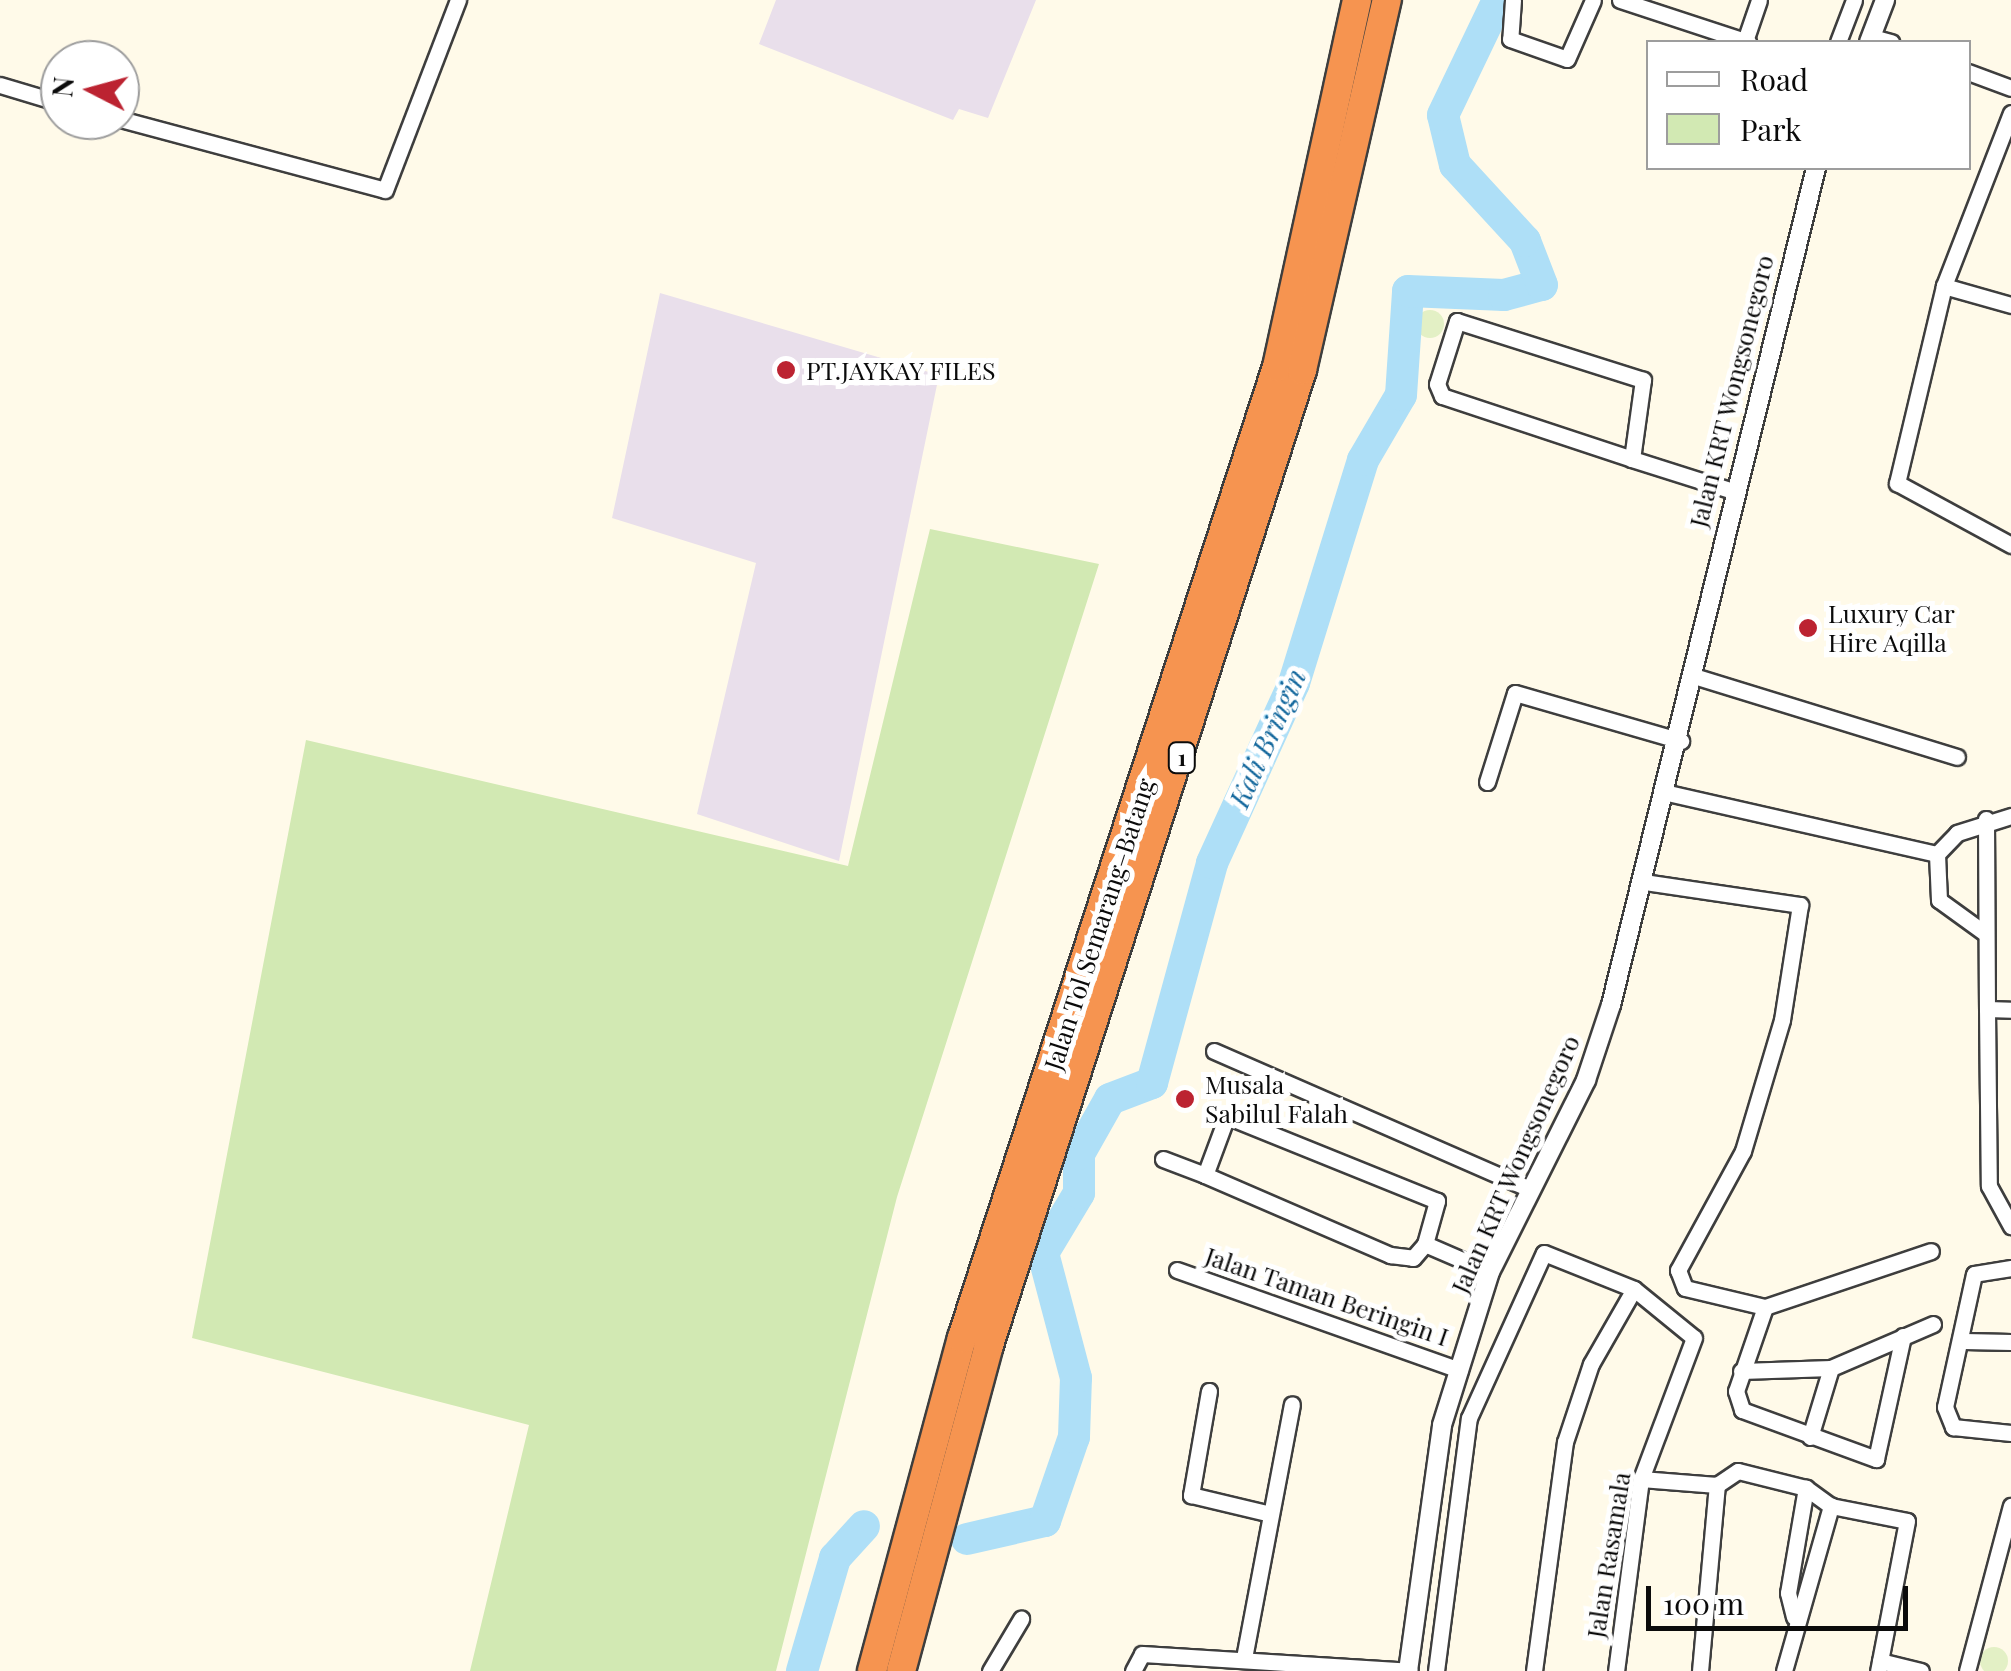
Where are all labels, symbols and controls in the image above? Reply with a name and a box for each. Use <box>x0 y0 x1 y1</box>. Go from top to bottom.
north arrow <box>40 40 140 140</box>
legend <box>1646 40 1971 170</box>
text: Road <box>1740 59 1808 99</box>
text: N <box>42 75 81 99</box>
text: Park <box>1740 109 1802 149</box>
street label: Jalan KRT Wongsonegoro <box>1682 251 1780 531</box>
place label: PT.JAYKAY FILES <box>806 355 996 385</box>
marker: PT.JAYKAY FILES <box>775 359 797 381</box>
place label: Luxury Car Hire Aqilla <box>1828 599 1955 658</box>
marker: Luxury Car Hire Aqilla <box>1797 617 1819 639</box>
water label: Kali Bringin <box>1222 664 1312 812</box>
road number: 1 <box>1167 741 1197 775</box>
street label: Jalan Tol Semarang–Batang <box>1038 774 1160 1074</box>
street label: Jalan KRT Wongsonegoro <box>1444 1030 1586 1298</box>
place label: Musala Sabilul Falah <box>1205 1070 1348 1129</box>
marker: Musala Sabilul Falah <box>1174 1088 1196 1110</box>
street label: Jalan Taman Beringin I <box>1201 1240 1453 1352</box>
street label: Jalan Rasamala <box>1580 1470 1636 1640</box>
scale bar <box>1651 1566 1914 1628</box>
text: 100 m <box>1663 1583 1744 1623</box>

